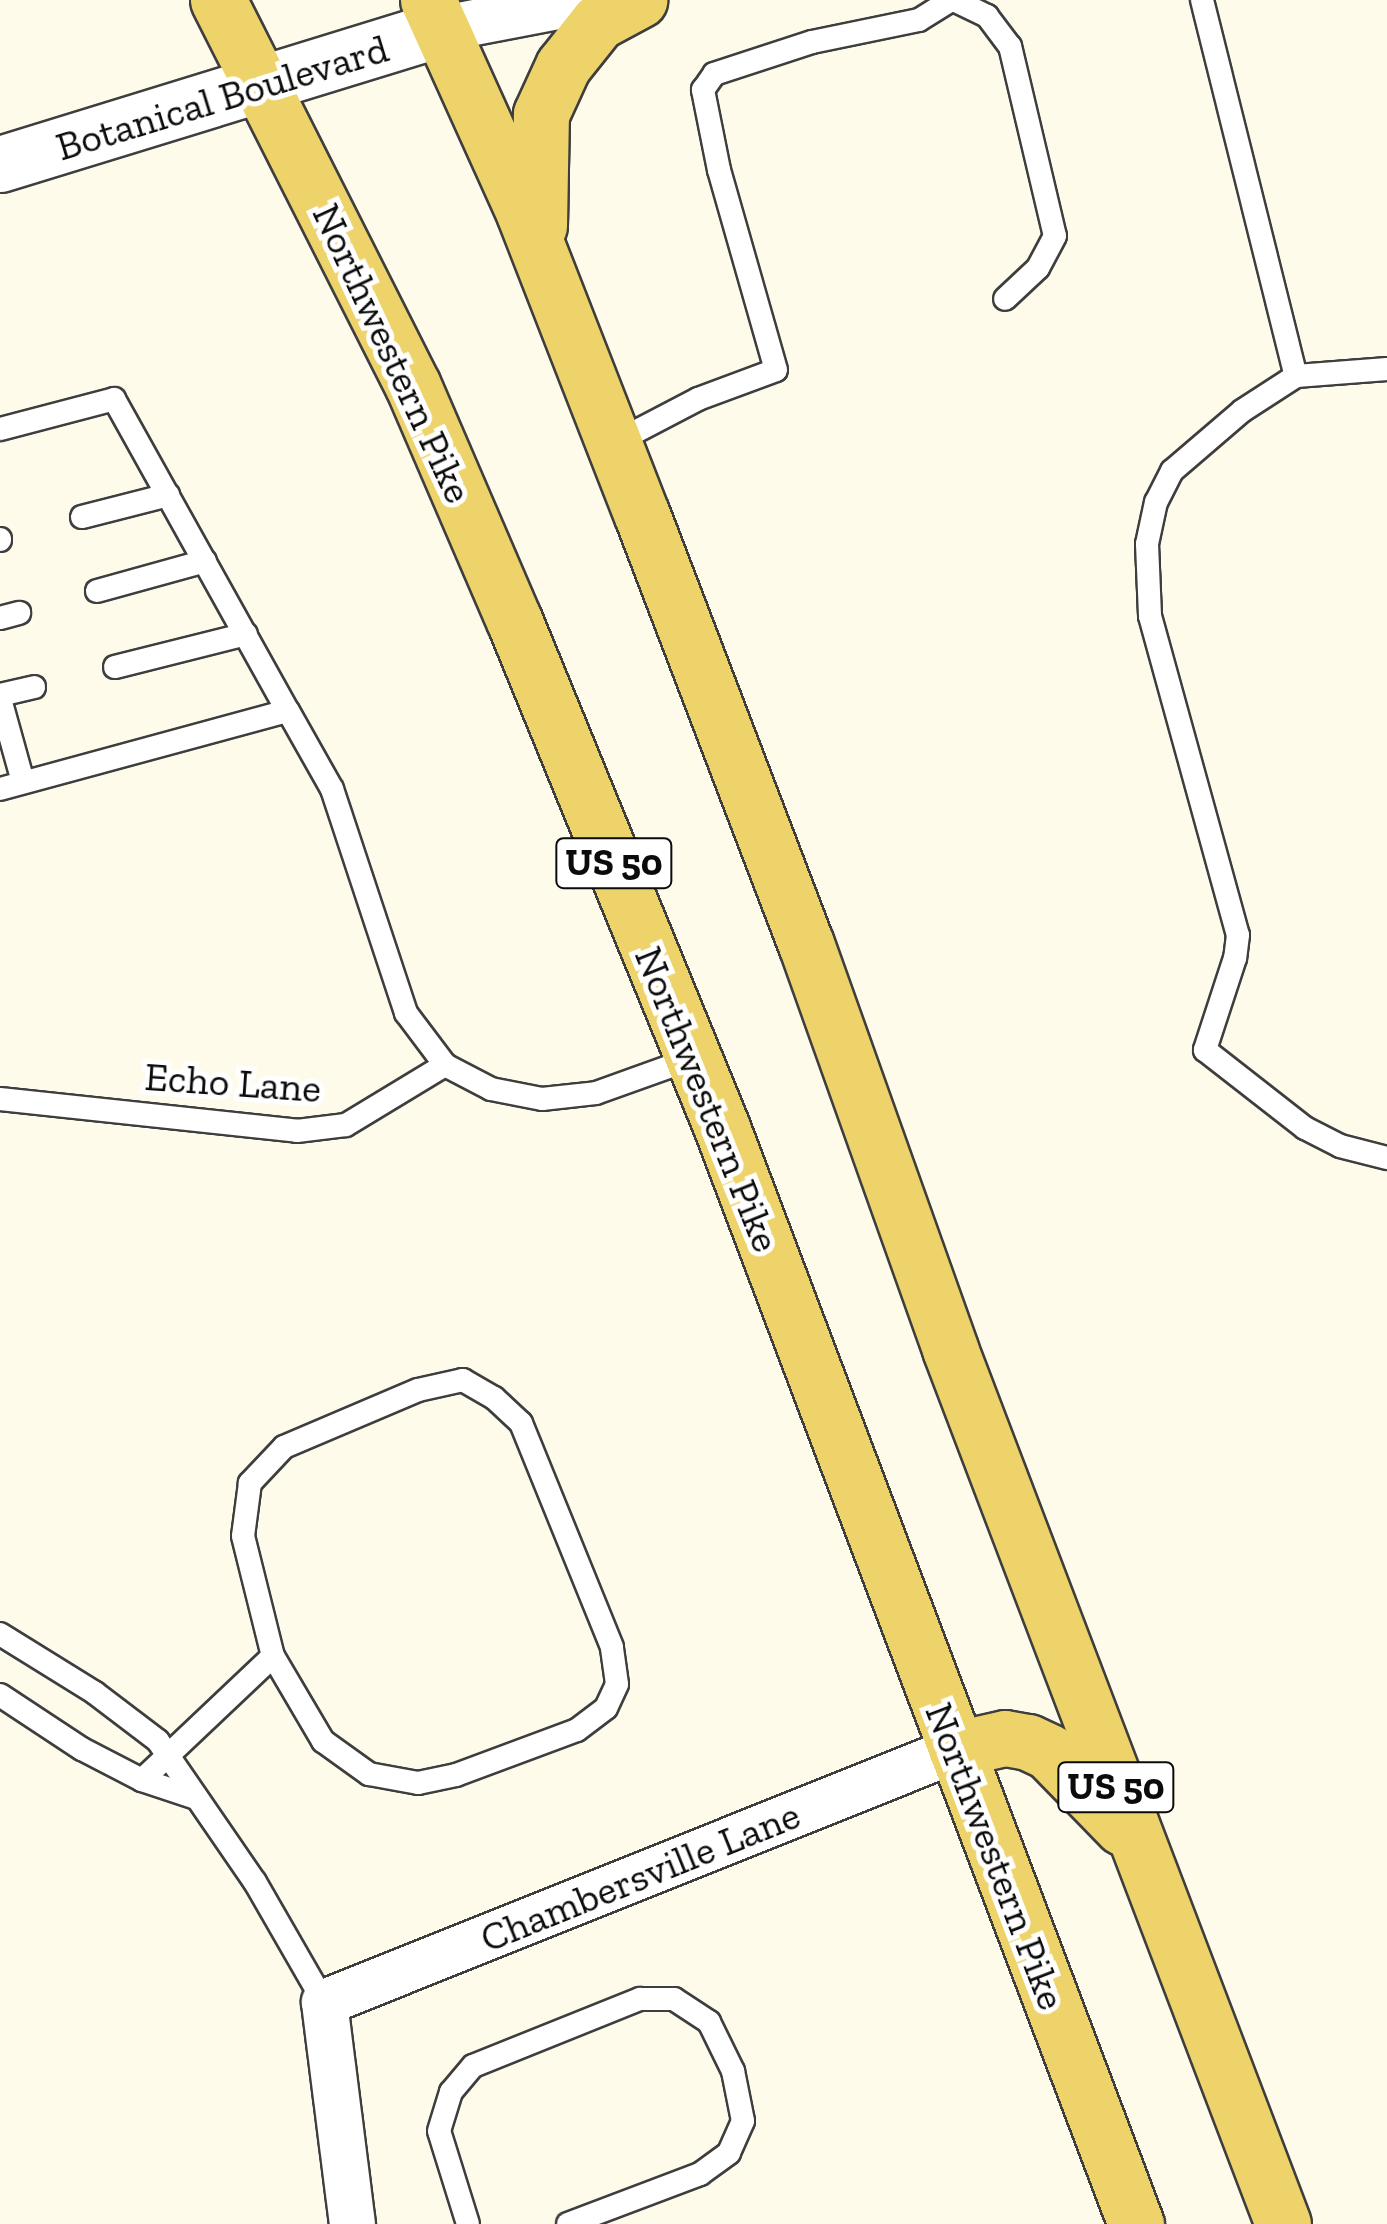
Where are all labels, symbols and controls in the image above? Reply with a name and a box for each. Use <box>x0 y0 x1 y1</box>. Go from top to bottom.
street label: Botanical Boulevard <box>50 24 394 170</box>
street label: Northwestern Pike <box>303 196 483 510</box>
road number: US 50 <box>554 830 674 896</box>
street label: Northwestern Pike <box>625 940 791 1258</box>
street label: Echo Lane <box>143 1052 323 1112</box>
street label: Northwestern Pike <box>915 1696 1077 2016</box>
road number: US 50 <box>1056 1754 1176 1820</box>
street label: Chambersville Lane <box>473 1790 807 1962</box>

